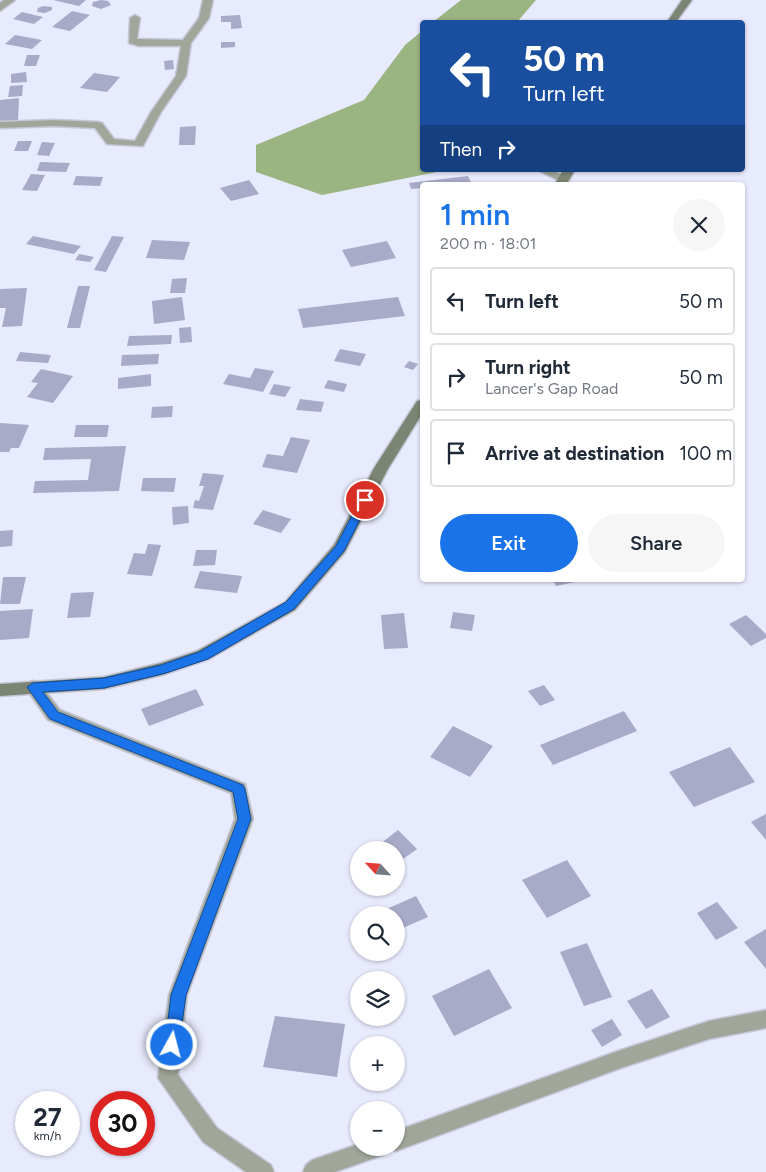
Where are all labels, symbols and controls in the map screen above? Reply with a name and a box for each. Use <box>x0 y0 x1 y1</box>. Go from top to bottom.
text: 50 m <box>523 38 605 80</box>
icon: left <box>440 40 505 105</box>
text: Turn left <box>523 80 605 107</box>
icon: right <box>492 135 520 163</box>
text: Then <box>440 138 482 161</box>
text: 1 min <box>440 196 510 233</box>
button: close <box>673 199 725 251</box>
text: 200 m · 18:01 <box>440 234 536 253</box>
icon: left <box>442 287 470 315</box>
text: Turn left <box>485 290 559 313</box>
text: 50 m <box>679 290 723 313</box>
text: Turn right <box>485 356 571 379</box>
icon: right <box>442 363 470 391</box>
text: 50 m <box>679 366 723 389</box>
text: Lancer's Gap Road <box>485 379 618 398</box>
icon: arrive <box>442 439 470 467</box>
text: Arrive at destination <box>485 442 664 465</box>
text: 100 m <box>679 442 732 465</box>
pin <box>344 479 386 521</box>
icon: arrive <box>351 486 379 514</box>
button: Exit <box>440 514 578 572</box>
button: Share <box>588 514 725 572</box>
north arrow <box>350 841 405 896</box>
map controls <box>350 841 405 1156</box>
button: search <box>350 906 405 961</box>
button: layers <box>350 971 405 1026</box>
position arrow <box>145 1018 197 1070</box>
button: + <box>350 1036 405 1091</box>
speed limit sign: 30 <box>90 1091 155 1156</box>
button: − <box>350 1101 405 1156</box>
text: 27 <box>33 1102 62 1132</box>
text: km/h <box>34 1129 61 1143</box>

